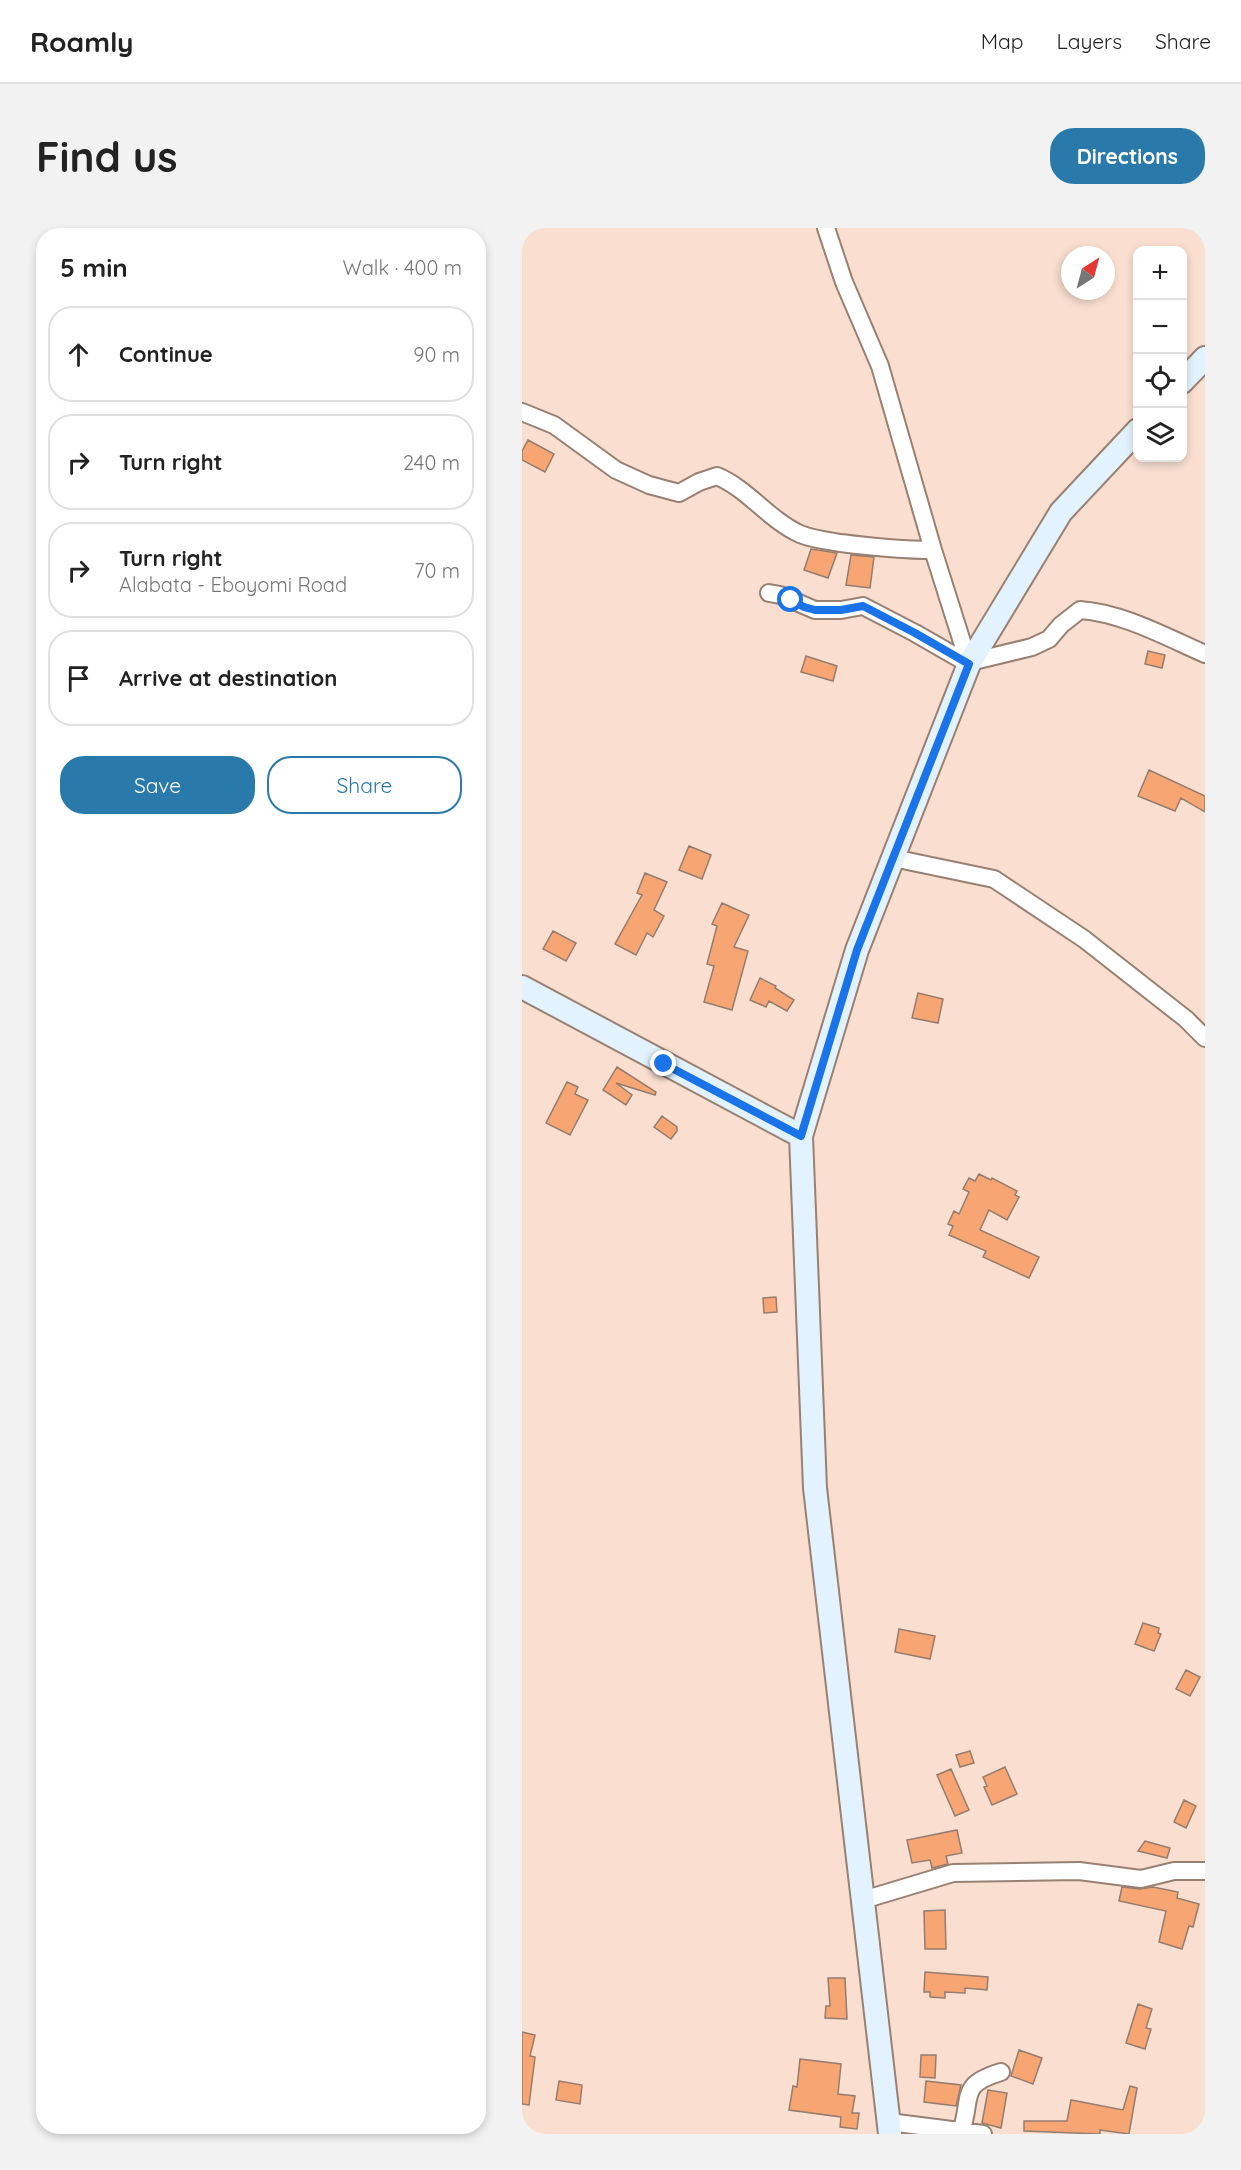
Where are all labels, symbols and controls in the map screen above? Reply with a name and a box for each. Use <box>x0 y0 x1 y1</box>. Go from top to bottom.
text: Roamly <box>30 24 134 59</box>
text: Map <box>981 28 1024 54</box>
text: Layers <box>1057 28 1122 54</box>
text: Share <box>1155 28 1211 54</box>
button: Directions <box>1050 128 1205 184</box>
text: Find us <box>36 130 178 183</box>
north arrow <box>1061 246 1115 300</box>
map controls <box>1133 246 1187 462</box>
button: + <box>1133 246 1187 300</box>
text: 5 min <box>60 251 128 284</box>
text: Walk · 400 m <box>343 255 462 280</box>
button: − <box>1133 300 1187 354</box>
icon: ahead <box>62 338 95 371</box>
text: Continue <box>119 340 213 368</box>
text: 90 m <box>413 342 460 367</box>
button: locate <box>1133 354 1187 408</box>
button: layers <box>1133 408 1187 462</box>
icon: right <box>62 446 95 479</box>
text: Turn right <box>119 448 223 476</box>
text: 240 m <box>403 450 460 475</box>
text: Turn right <box>119 544 223 572</box>
icon: right <box>62 554 95 587</box>
text: 70 m <box>414 558 460 583</box>
text: Alabata - Eboyomi Road <box>119 572 347 597</box>
route start <box>777 586 803 612</box>
icon: arrive <box>62 662 95 695</box>
text: Arrive at destination <box>119 664 337 692</box>
button: Save <box>60 756 255 814</box>
button: Share <box>267 756 462 814</box>
route end <box>650 1050 676 1076</box>

